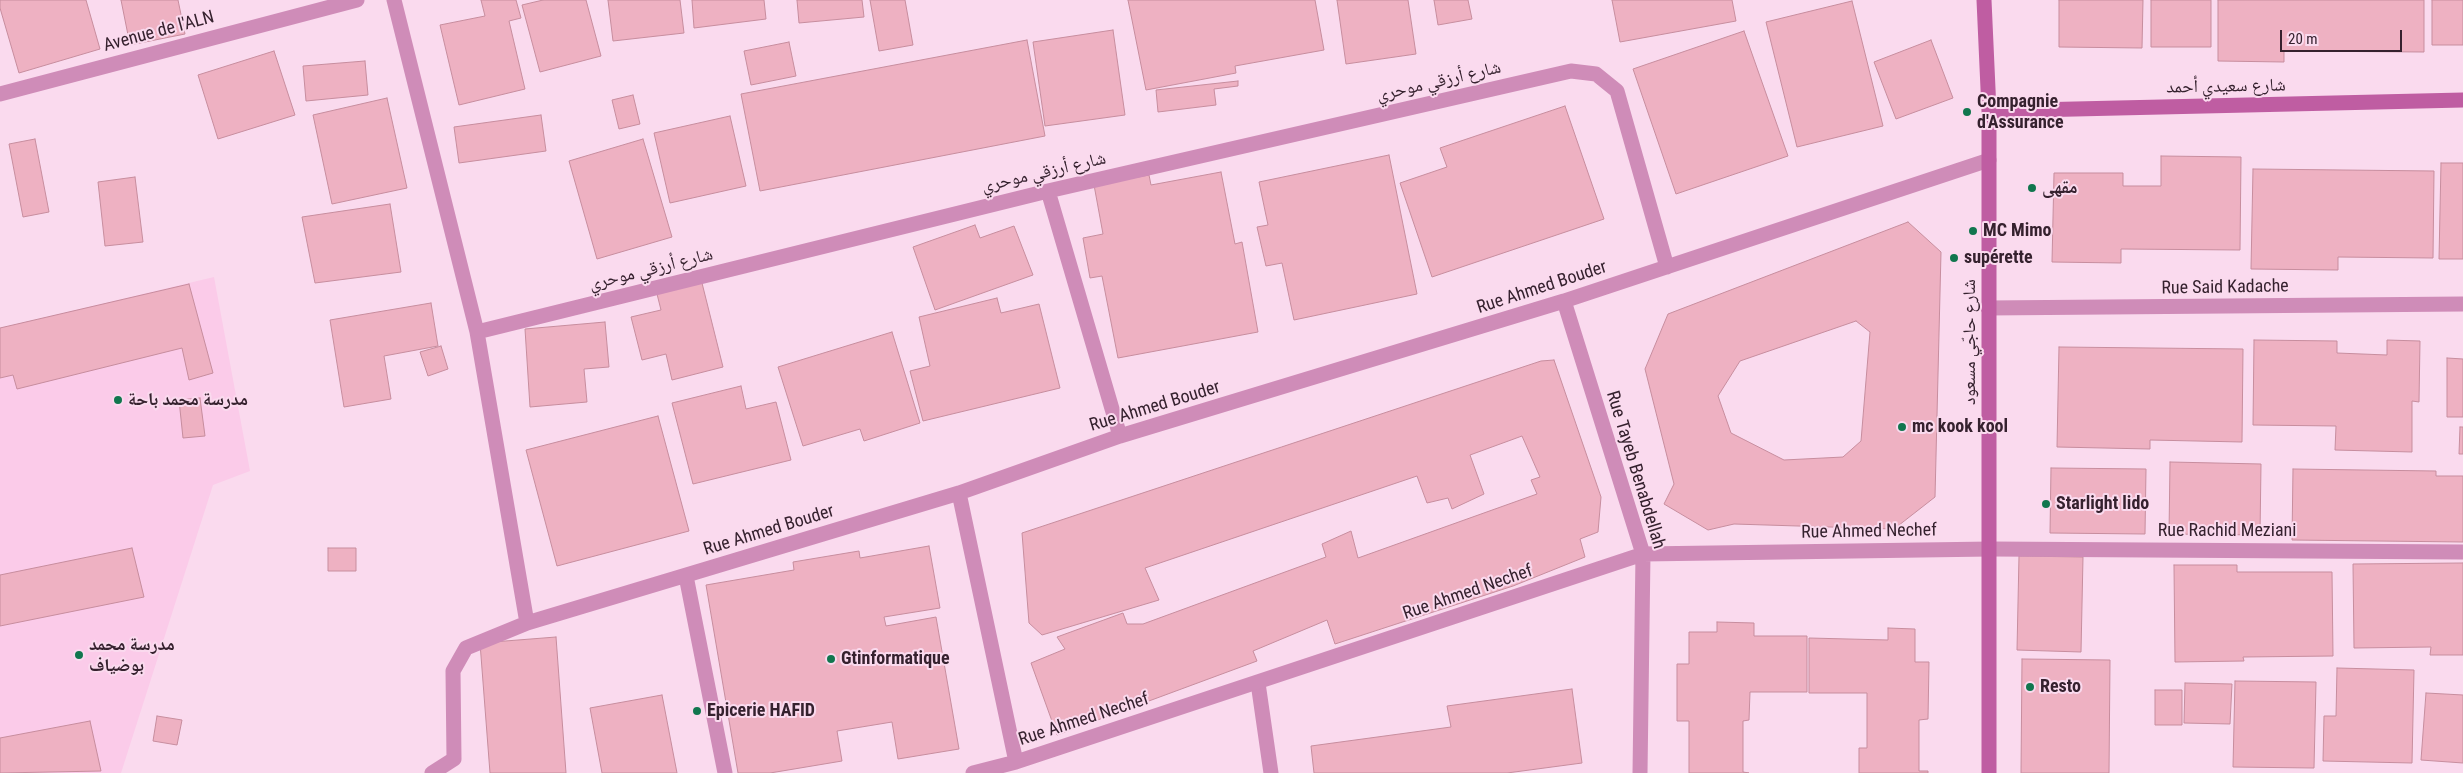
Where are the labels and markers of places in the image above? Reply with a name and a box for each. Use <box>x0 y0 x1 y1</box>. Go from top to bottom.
place label: Compagnie d'Assurance <box>1977 91 2064 134</box>
marker: Compagnie d'Assurance <box>1961 106 1973 118</box>
place label: مقهى <box>2042 177 2077 199</box>
marker: مقهى <box>2026 182 2038 194</box>
place label: MC Mimo <box>1983 220 2052 242</box>
marker: MC Mimo <box>1967 225 1979 237</box>
place label: supérette <box>1964 247 2033 269</box>
marker: supérette <box>1948 252 1960 264</box>
place label: مدرسة محمد باحة <box>128 389 248 411</box>
marker: مدرسة محمد باحة <box>112 394 124 406</box>
place label: mc kook kool <box>1912 416 2008 438</box>
marker: mc kook kool <box>1896 421 1908 433</box>
place label: Starlight lido <box>2056 493 2149 515</box>
marker: Starlight lido <box>2040 498 2052 510</box>
place label: مدرسة محمد بوضياف <box>89 634 175 676</box>
place label: Gtinformatique <box>841 648 950 670</box>
marker: مدرسة محمد بوضياف <box>73 649 85 661</box>
marker: Gtinformatique <box>825 653 837 665</box>
place label: Resto <box>2040 676 2081 698</box>
marker: Resto <box>2024 681 2036 693</box>
place label: Epicerie HAFID <box>707 700 815 722</box>
marker: Epicerie HAFID <box>691 705 703 717</box>

